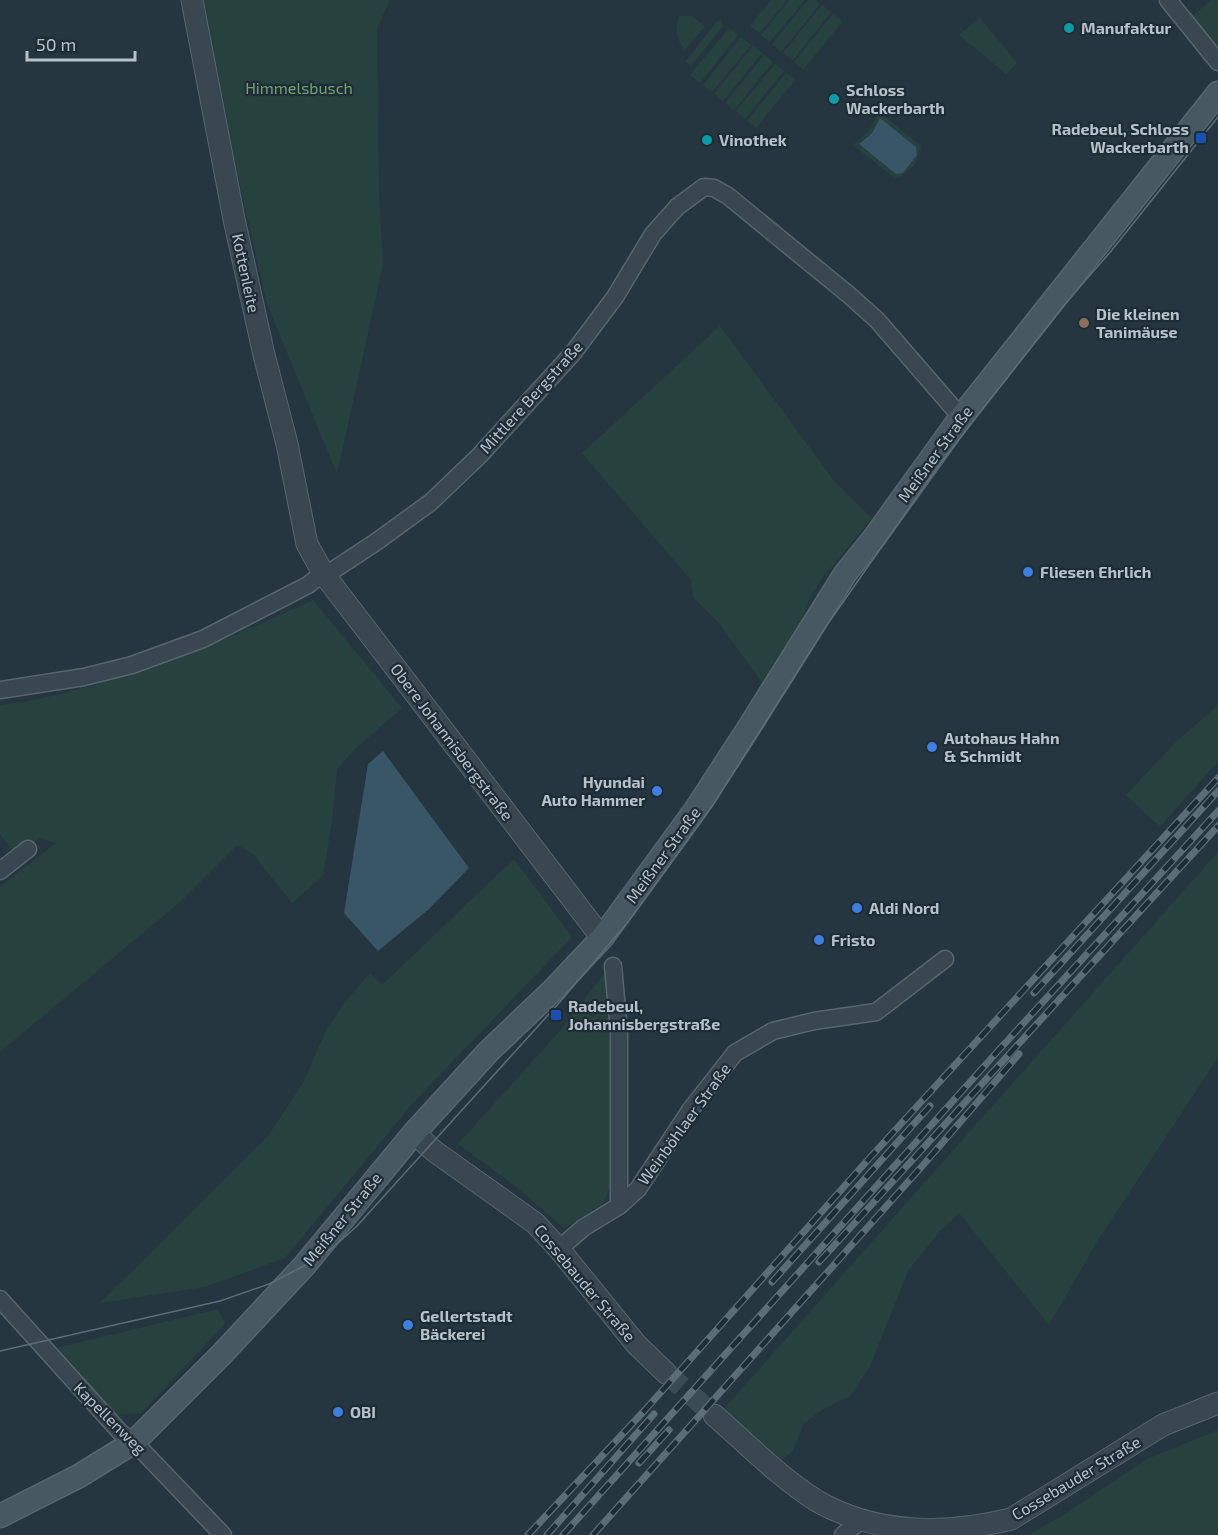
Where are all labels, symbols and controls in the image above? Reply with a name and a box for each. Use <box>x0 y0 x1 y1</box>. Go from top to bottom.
place label: Manufaktur <box>1081 18 1171 37</box>
marker: Manufaktur <box>1062 21 1076 35</box>
scale bar <box>27 24 135 62</box>
text: 50 m <box>36 33 76 55</box>
park label: Himmelsbusch <box>245 78 353 97</box>
place label: Schloss Wackerbarth <box>846 80 945 117</box>
marker: Schloss Wackerbarth <box>827 92 841 106</box>
place label: Radebeul, Schloss Wackerbarth <box>1052 119 1189 156</box>
place label: Vinothek <box>719 130 787 149</box>
marker: Radebeul, Schloss Wackerbarth <box>1194 131 1208 145</box>
marker: Vinothek <box>700 133 714 147</box>
street label: Kottenleite <box>229 232 264 314</box>
place label: Die kleinen Tanimäuse <box>1096 304 1180 341</box>
marker: Die kleinen Tanimäuse <box>1077 316 1091 330</box>
street label: Mittlere Bergstraße <box>475 337 586 457</box>
street label: Meißner Straße <box>893 402 976 506</box>
place label: Fliesen Ehrlich <box>1040 562 1151 581</box>
marker: Fliesen Ehrlich <box>1021 565 1035 579</box>
street label: Obere Johannisbergstraße <box>387 659 518 824</box>
place label: Autohaus Hahn & Schmidt <box>944 728 1060 765</box>
marker: Autohaus Hahn & Schmidt <box>925 740 939 754</box>
place label: Hyundai Auto Hammer <box>541 772 645 809</box>
marker: Hyundai Auto Hammer <box>650 784 664 798</box>
street label: Meißner Straße <box>621 803 704 907</box>
place label: Aldi Nord <box>869 898 939 917</box>
marker: Aldi Nord <box>850 901 864 915</box>
place label: Fristo <box>831 930 875 949</box>
marker: Fristo <box>812 933 826 947</box>
place label: Radebeul, Johannisbergstraße <box>568 996 720 1033</box>
marker: Radebeul, Johannisbergstraße <box>549 1008 563 1022</box>
street label: Weinböhlaer Straße <box>633 1059 734 1188</box>
street label: Meißner Straße <box>298 1168 385 1269</box>
street label: Cossebauder Straße <box>531 1220 640 1345</box>
place label: Gellertstadt Bäckerei <box>420 1306 513 1343</box>
marker: Gellertstadt Bäckerei <box>401 1318 415 1332</box>
street label: Kapellenweg <box>70 1378 150 1458</box>
place label: OBI <box>350 1402 376 1421</box>
marker: OBI <box>331 1405 345 1419</box>
street label: Cossebauder Straße <box>1008 1432 1144 1524</box>

